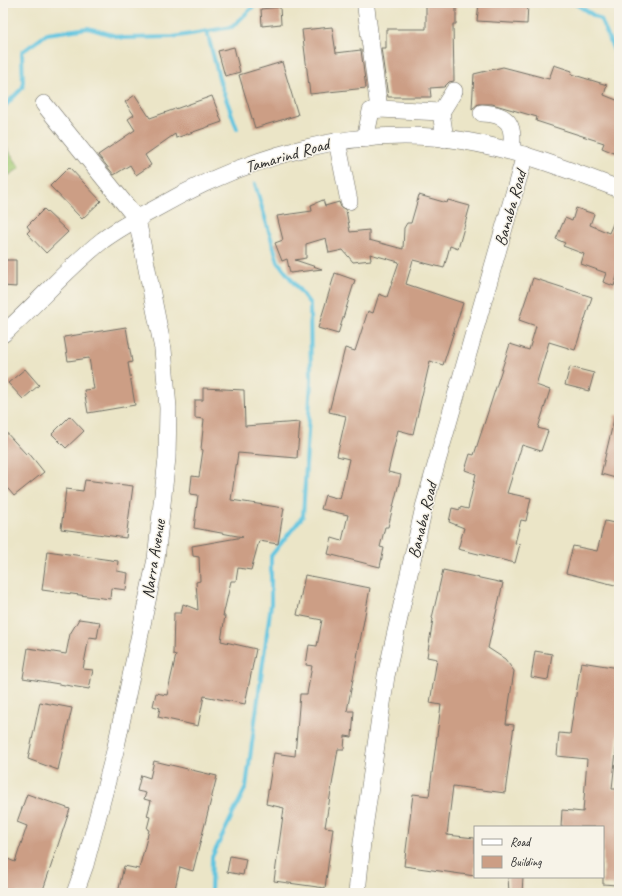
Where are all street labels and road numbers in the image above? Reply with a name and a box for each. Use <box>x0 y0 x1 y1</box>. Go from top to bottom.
street label: Tamarind Road <box>243 133 335 177</box>
street label: Banaba Road <box>490 166 532 248</box>
street label: Banaba Road <box>403 478 443 560</box>
street label: Narra Avenue <box>137 517 170 600</box>

